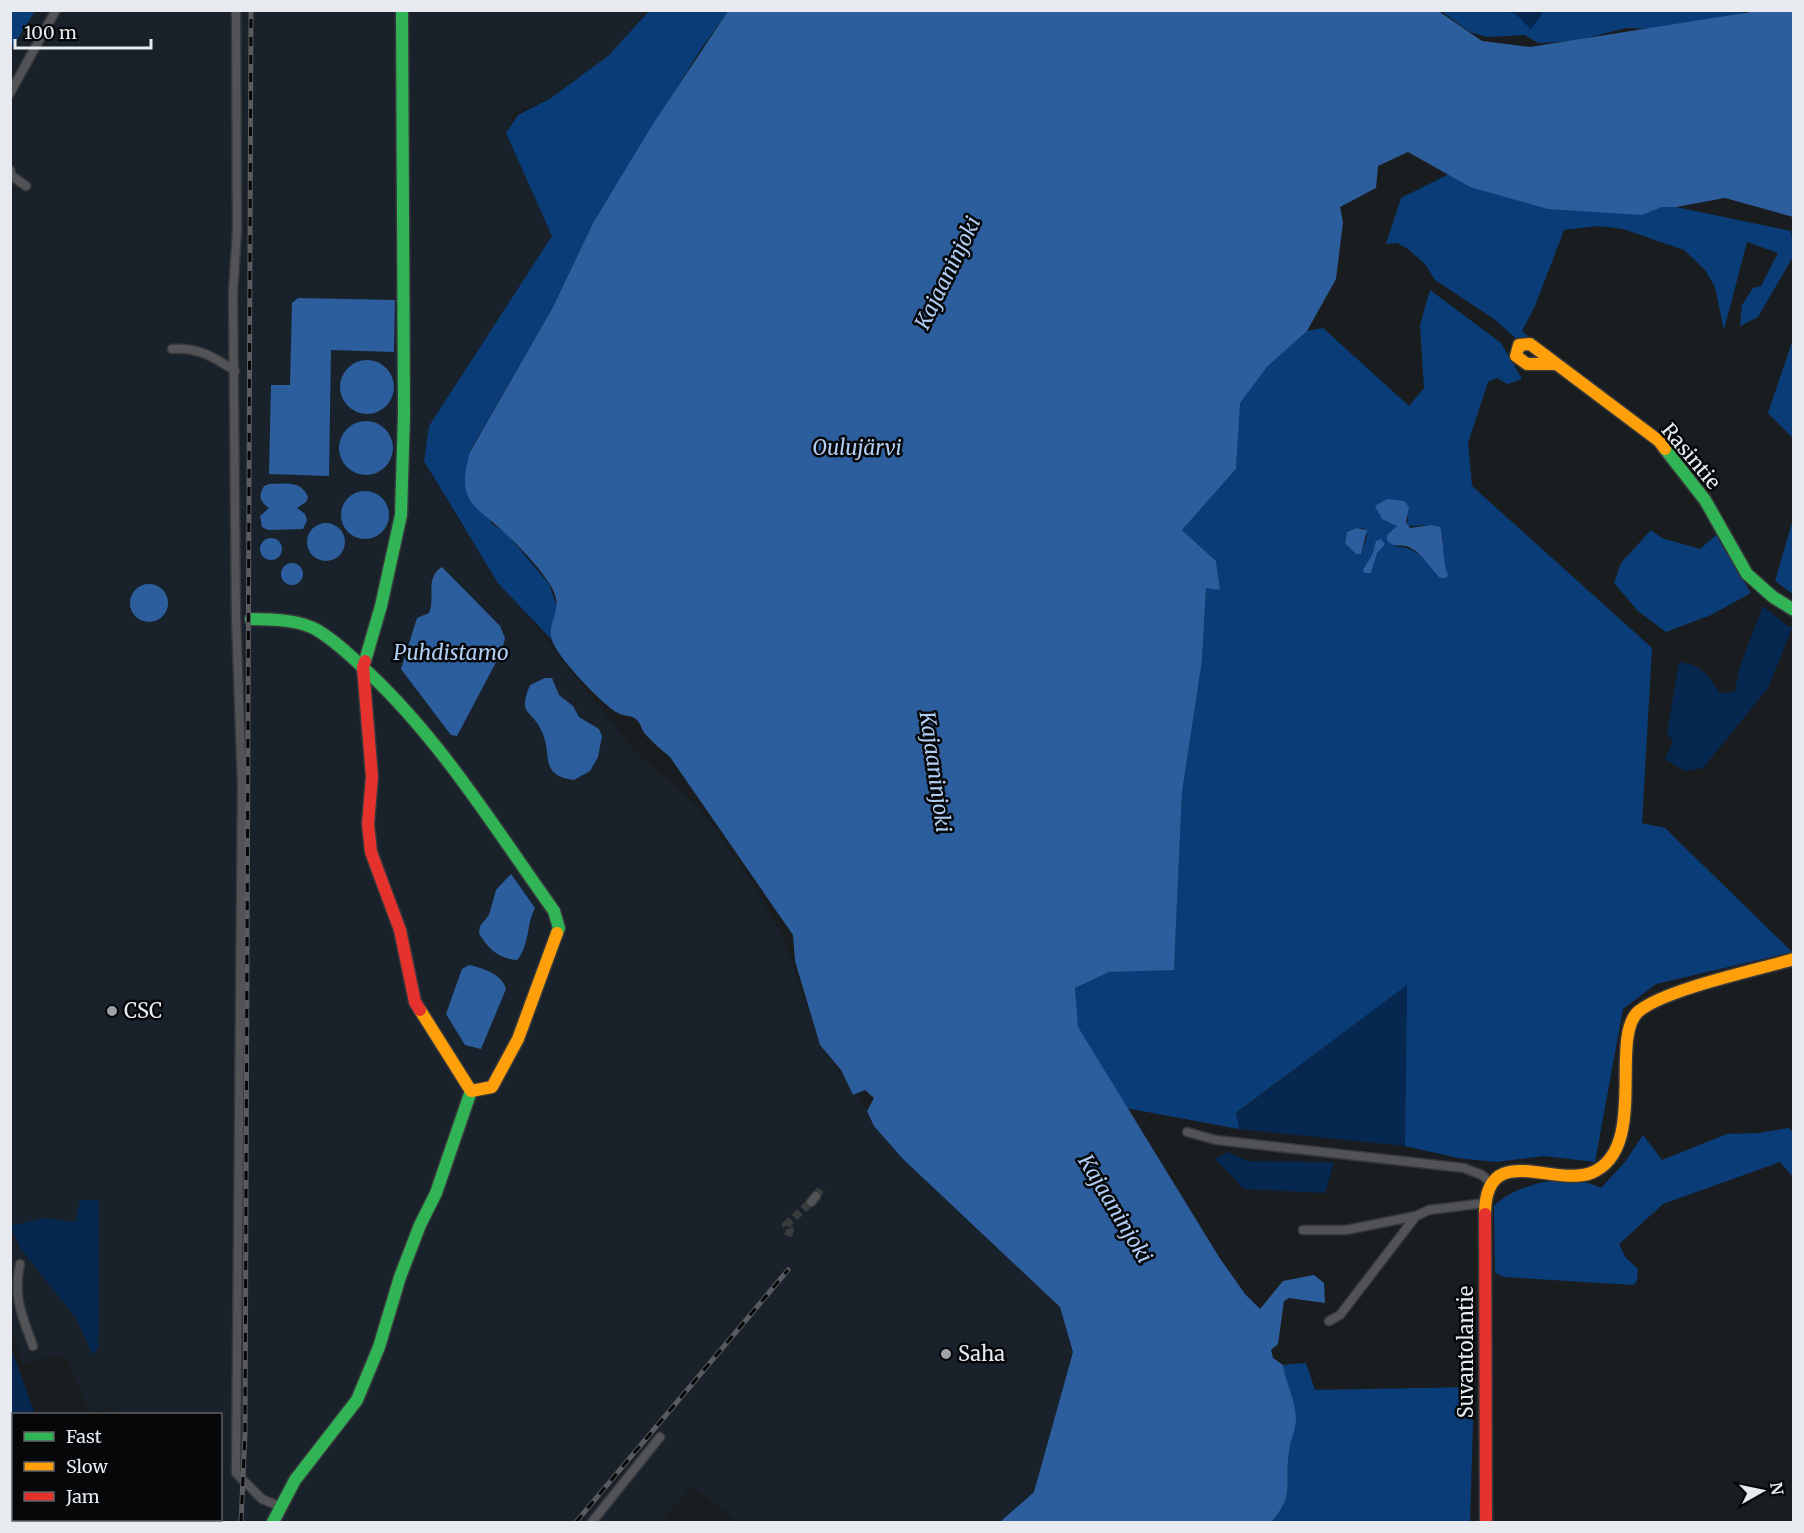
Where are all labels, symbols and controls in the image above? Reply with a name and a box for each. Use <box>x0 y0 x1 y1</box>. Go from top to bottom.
scale bar <box>15 12 152 50</box>
text: 100 m <box>24 21 77 44</box>
water label: Kajaaninjoki <box>908 212 986 334</box>
street label: Rasintie <box>1657 418 1726 494</box>
water label: Oulujärvi <box>812 434 902 461</box>
water label: Puhdistamo <box>393 639 509 666</box>
water label: Kajaaninjoki <box>913 709 957 834</box>
place label: CSC <box>124 998 162 1023</box>
marker: CSC <box>105 1004 119 1018</box>
water label: Kajaaninjoki <box>1072 1149 1158 1268</box>
street label: Suvantolantie <box>1453 1286 1478 1418</box>
place label: Saha <box>958 1341 1005 1366</box>
marker: Saha <box>939 1347 953 1361</box>
legend <box>12 1413 222 1521</box>
text: Fast <box>66 1425 102 1448</box>
text: Slow <box>66 1455 109 1478</box>
north arrow <box>1732 1461 1792 1521</box>
text: N <box>1766 1481 1788 1497</box>
text: Jam <box>65 1485 100 1508</box>

